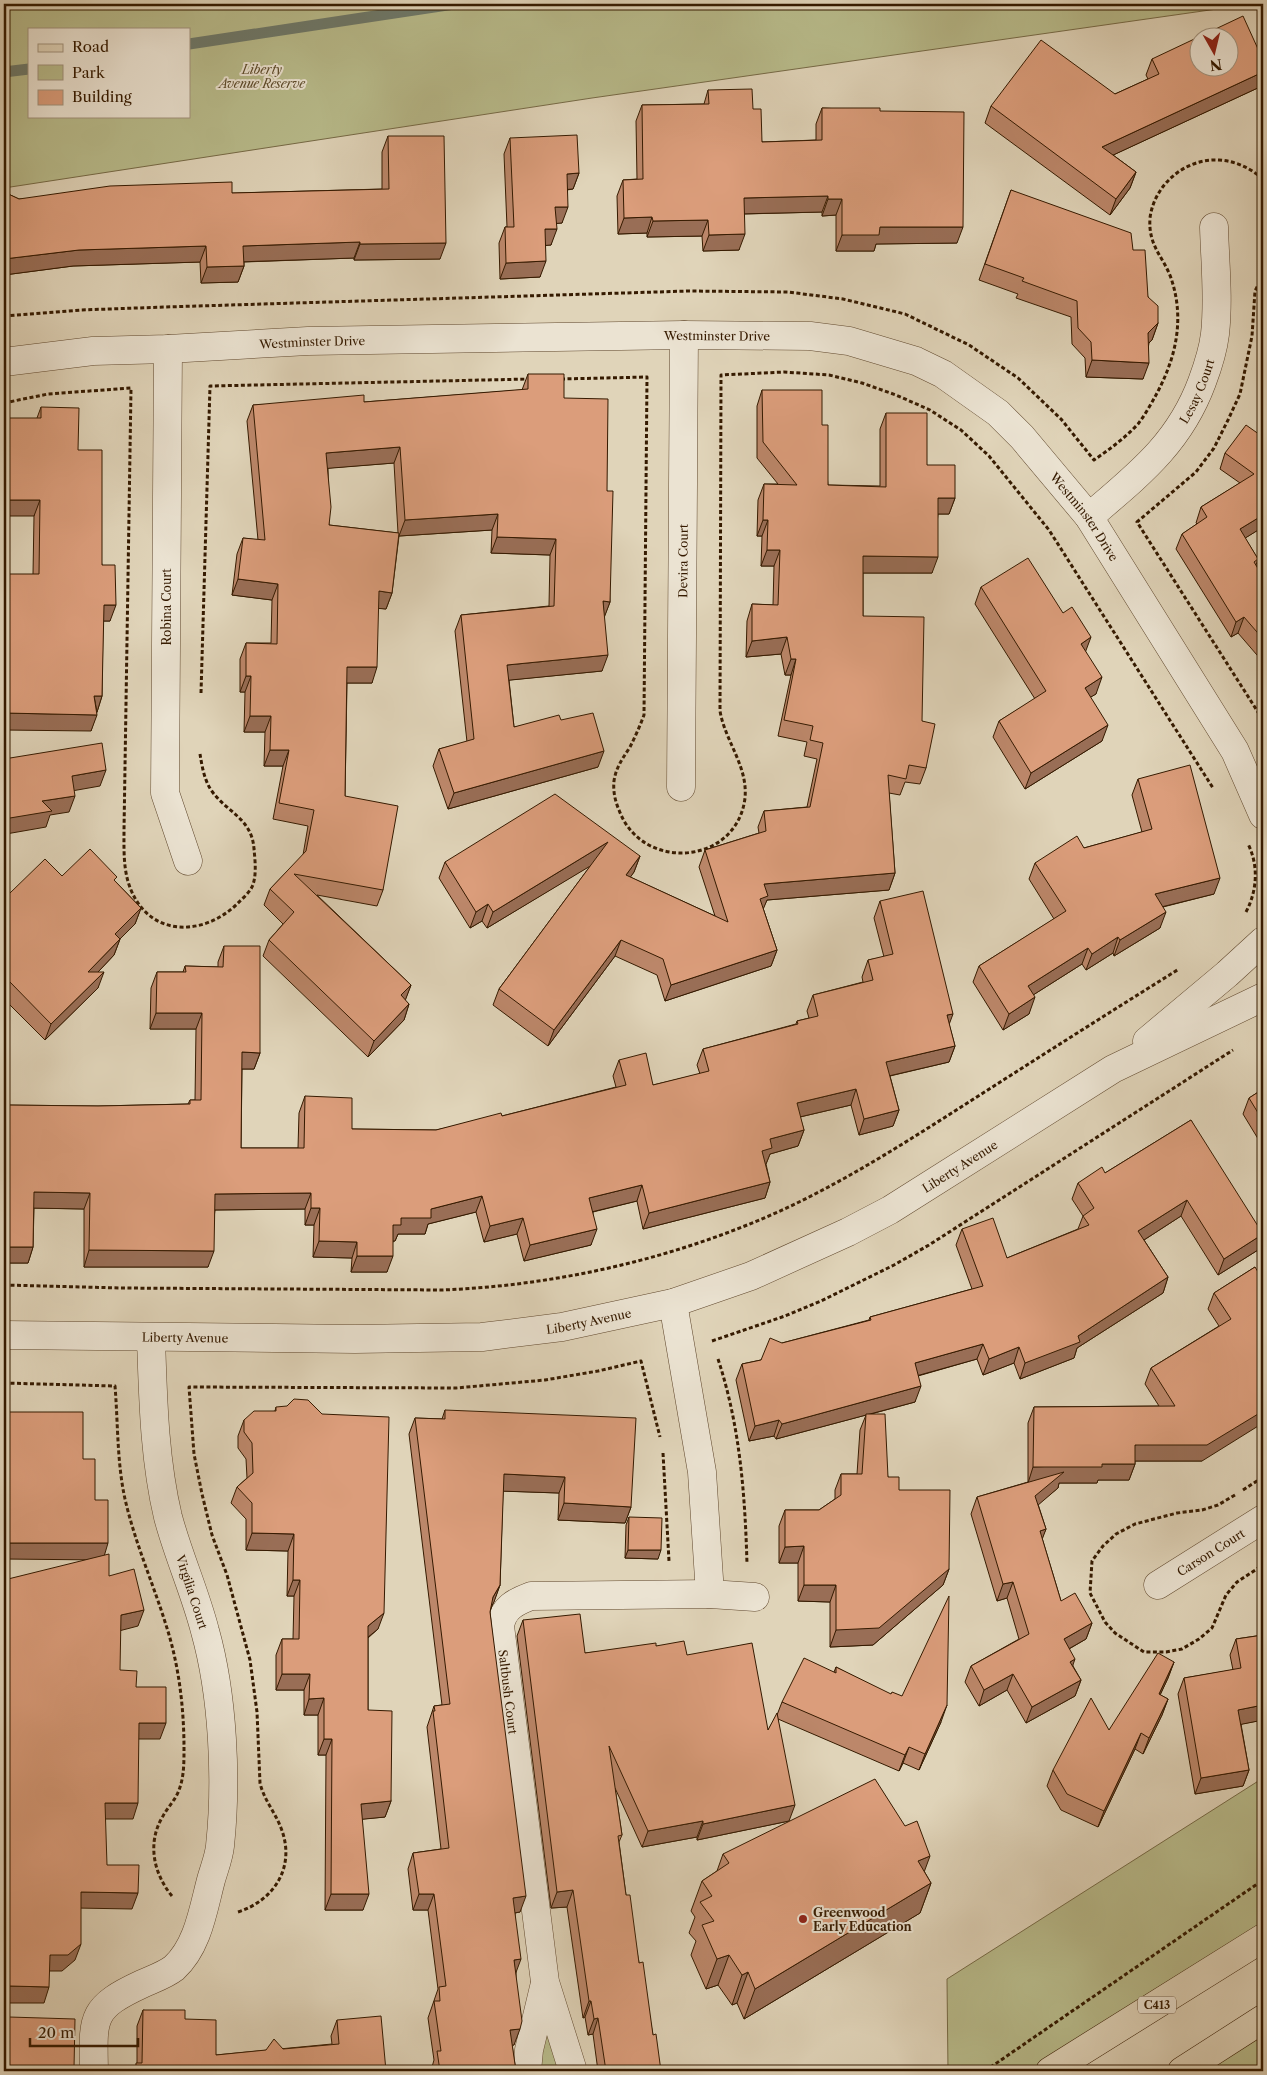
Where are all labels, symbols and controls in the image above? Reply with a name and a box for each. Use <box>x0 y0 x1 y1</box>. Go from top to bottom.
legend <box>28 28 190 118</box>
north arrow <box>1190 28 1240 78</box>
text: Road <box>72 37 109 56</box>
text: N <box>1209 55 1223 75</box>
park label: Liberty Avenue Reserve <box>217 62 306 91</box>
text: Park <box>72 63 106 82</box>
text: Building <box>72 87 132 106</box>
street label: Westminster Drive <box>663 327 770 343</box>
street label: Westminster Drive <box>258 333 365 351</box>
street label: Lesay Court <box>1176 356 1217 426</box>
street label: Westminster Drive <box>1047 469 1122 564</box>
street label: Devira Court <box>675 523 690 598</box>
street label: Robina Court <box>159 568 174 646</box>
street label: Liberty Avenue <box>919 1136 1000 1195</box>
street label: Liberty Avenue <box>545 1305 633 1336</box>
street label: Liberty Avenue <box>142 1329 229 1345</box>
street label: Carson Court <box>1174 1525 1248 1579</box>
street label: Virgilia Court <box>173 1552 211 1632</box>
street label: Saltbush Court <box>495 1649 521 1736</box>
place label: Greenwood Early Education <box>813 1905 913 1934</box>
marker: Greenwood Early Education <box>797 1913 809 1925</box>
road number: C413 <box>1138 1996 1176 2014</box>
scale bar <box>30 2015 138 2047</box>
text: 20 m <box>38 2023 74 2042</box>

